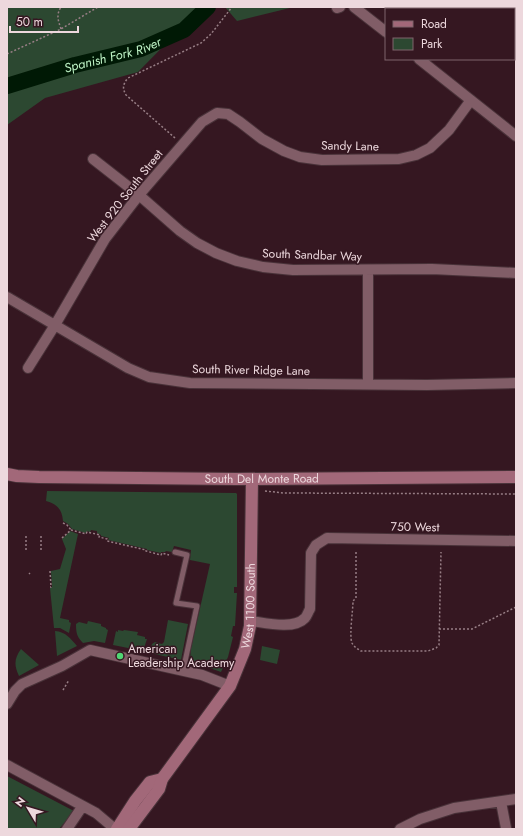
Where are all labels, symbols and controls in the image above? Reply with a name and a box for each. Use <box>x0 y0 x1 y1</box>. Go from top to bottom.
scale bar <box>10 8 78 34</box>
legend <box>385 8 515 60</box>
text: 50 m <box>16 13 43 31</box>
text: Road <box>421 15 447 33</box>
water label: Spanish Fork River <box>61 32 165 77</box>
text: Park <box>421 35 443 53</box>
street label: Sandy Lane <box>321 136 379 156</box>
street label: West 920 South Street <box>83 146 167 246</box>
street label: South Sandbar Way <box>262 244 363 266</box>
street label: South River Ridge Lane <box>192 360 310 380</box>
street label: South Del Monte Road <box>205 469 319 488</box>
street label: 750 West <box>391 518 440 536</box>
street label: West 1100 South <box>236 563 260 650</box>
place label: American Leadership Academy <box>128 640 235 672</box>
marker: American Leadership Academy <box>115 651 125 661</box>
north arrow <box>8 788 48 828</box>
text: N <box>11 793 29 810</box>

